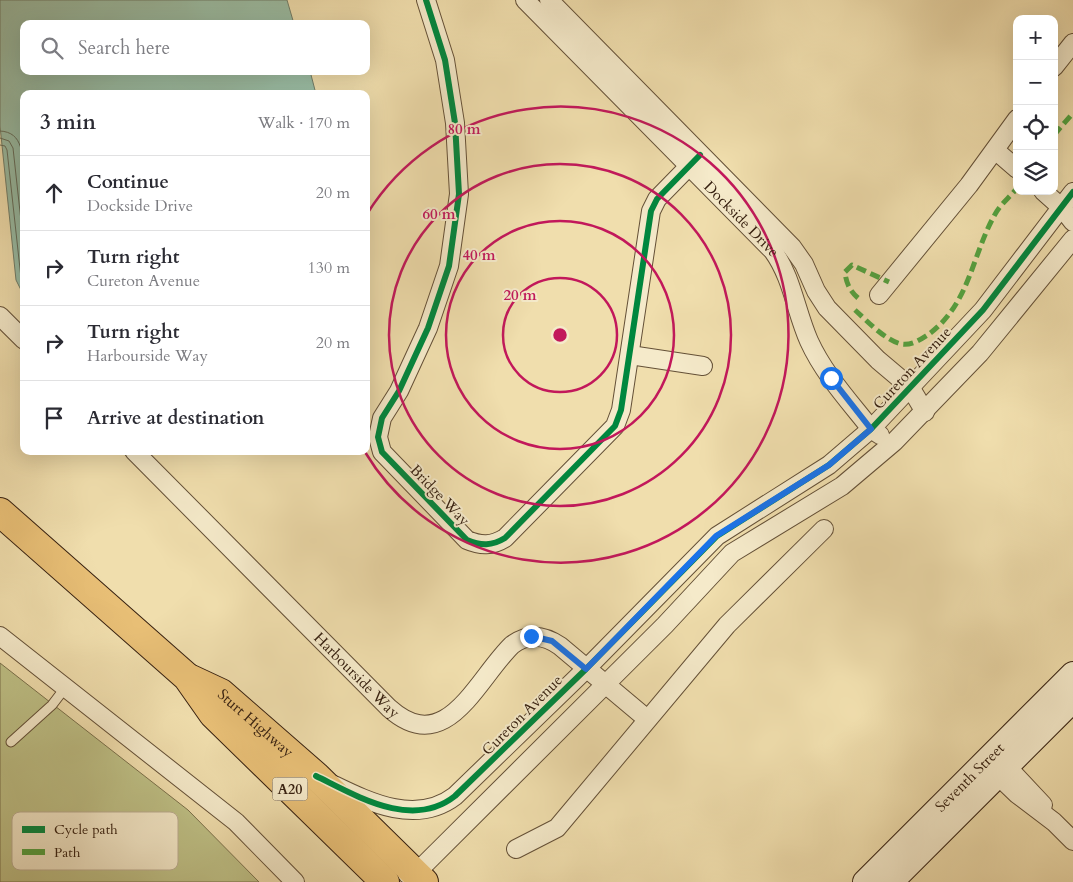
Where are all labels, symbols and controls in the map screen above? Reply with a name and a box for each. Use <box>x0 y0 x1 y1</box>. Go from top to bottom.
map controls <box>1013 15 1058 195</box>
button: + <box>1013 15 1058 60</box>
search box <box>20 20 370 75</box>
icon: search <box>38 34 66 62</box>
text: Search here <box>78 35 170 61</box>
button: − <box>1013 60 1058 105</box>
button: locate <box>1013 105 1058 150</box>
text: 3 min <box>40 108 96 137</box>
text: Walk · 170 m <box>258 112 350 134</box>
text: 80 m <box>447 119 481 139</box>
button: layers <box>1013 150 1058 195</box>
text: Continue <box>87 169 169 195</box>
street label: Dockside Drive <box>699 177 784 261</box>
icon: ahead <box>40 179 68 207</box>
text: 20 m <box>316 182 350 204</box>
text: Dockside Drive <box>87 195 193 217</box>
text: 60 m <box>422 204 456 224</box>
text: Turn right <box>87 244 179 270</box>
text: 40 m <box>462 245 496 265</box>
icon: right <box>40 254 68 282</box>
text: 130 m <box>308 257 350 279</box>
text: Cureton Avenue <box>87 270 200 292</box>
text: 20 m <box>503 285 537 305</box>
text: Turn right <box>87 319 179 345</box>
street label: Cureton Avenue <box>869 322 956 414</box>
centre of rings <box>551 326 569 344</box>
icon: right <box>40 329 68 357</box>
text: 20 m <box>316 332 350 354</box>
text: Harbourside Way <box>87 345 208 367</box>
route start <box>820 367 843 390</box>
icon: arrive <box>40 404 68 432</box>
text: Arrive at destination <box>87 405 264 431</box>
street label: Bridge Way <box>406 460 474 530</box>
route end <box>520 625 543 648</box>
street label: Harbourside Way <box>310 628 404 723</box>
street label: Cureton Avenue <box>477 670 567 760</box>
street label: Sturt Highway <box>213 685 298 762</box>
street label: Seventh Street <box>931 738 1009 816</box>
road number: A20 <box>272 778 308 801</box>
legend <box>12 812 178 870</box>
text: Cycle path <box>54 820 118 839</box>
text: Path <box>54 843 81 862</box>

